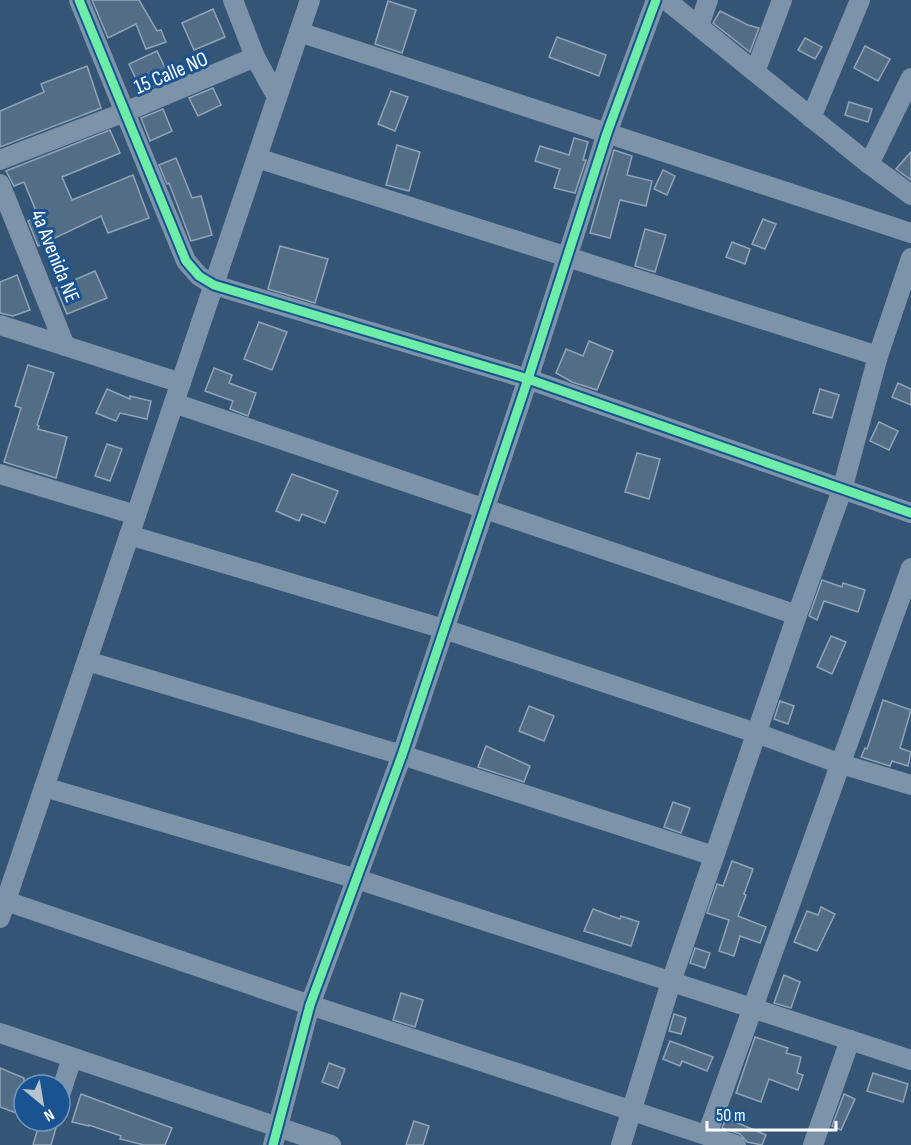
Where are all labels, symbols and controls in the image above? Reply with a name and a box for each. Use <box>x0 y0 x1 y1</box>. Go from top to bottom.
street label: 15 Calle NO <box>130 46 212 100</box>
street label: 4a Avenida NE <box>25 206 85 306</box>
north arrow <box>12 1073 72 1133</box>
scale bar <box>707 1094 836 1132</box>
text: N <box>40 1104 57 1125</box>
text: 50 m <box>716 1105 746 1126</box>

